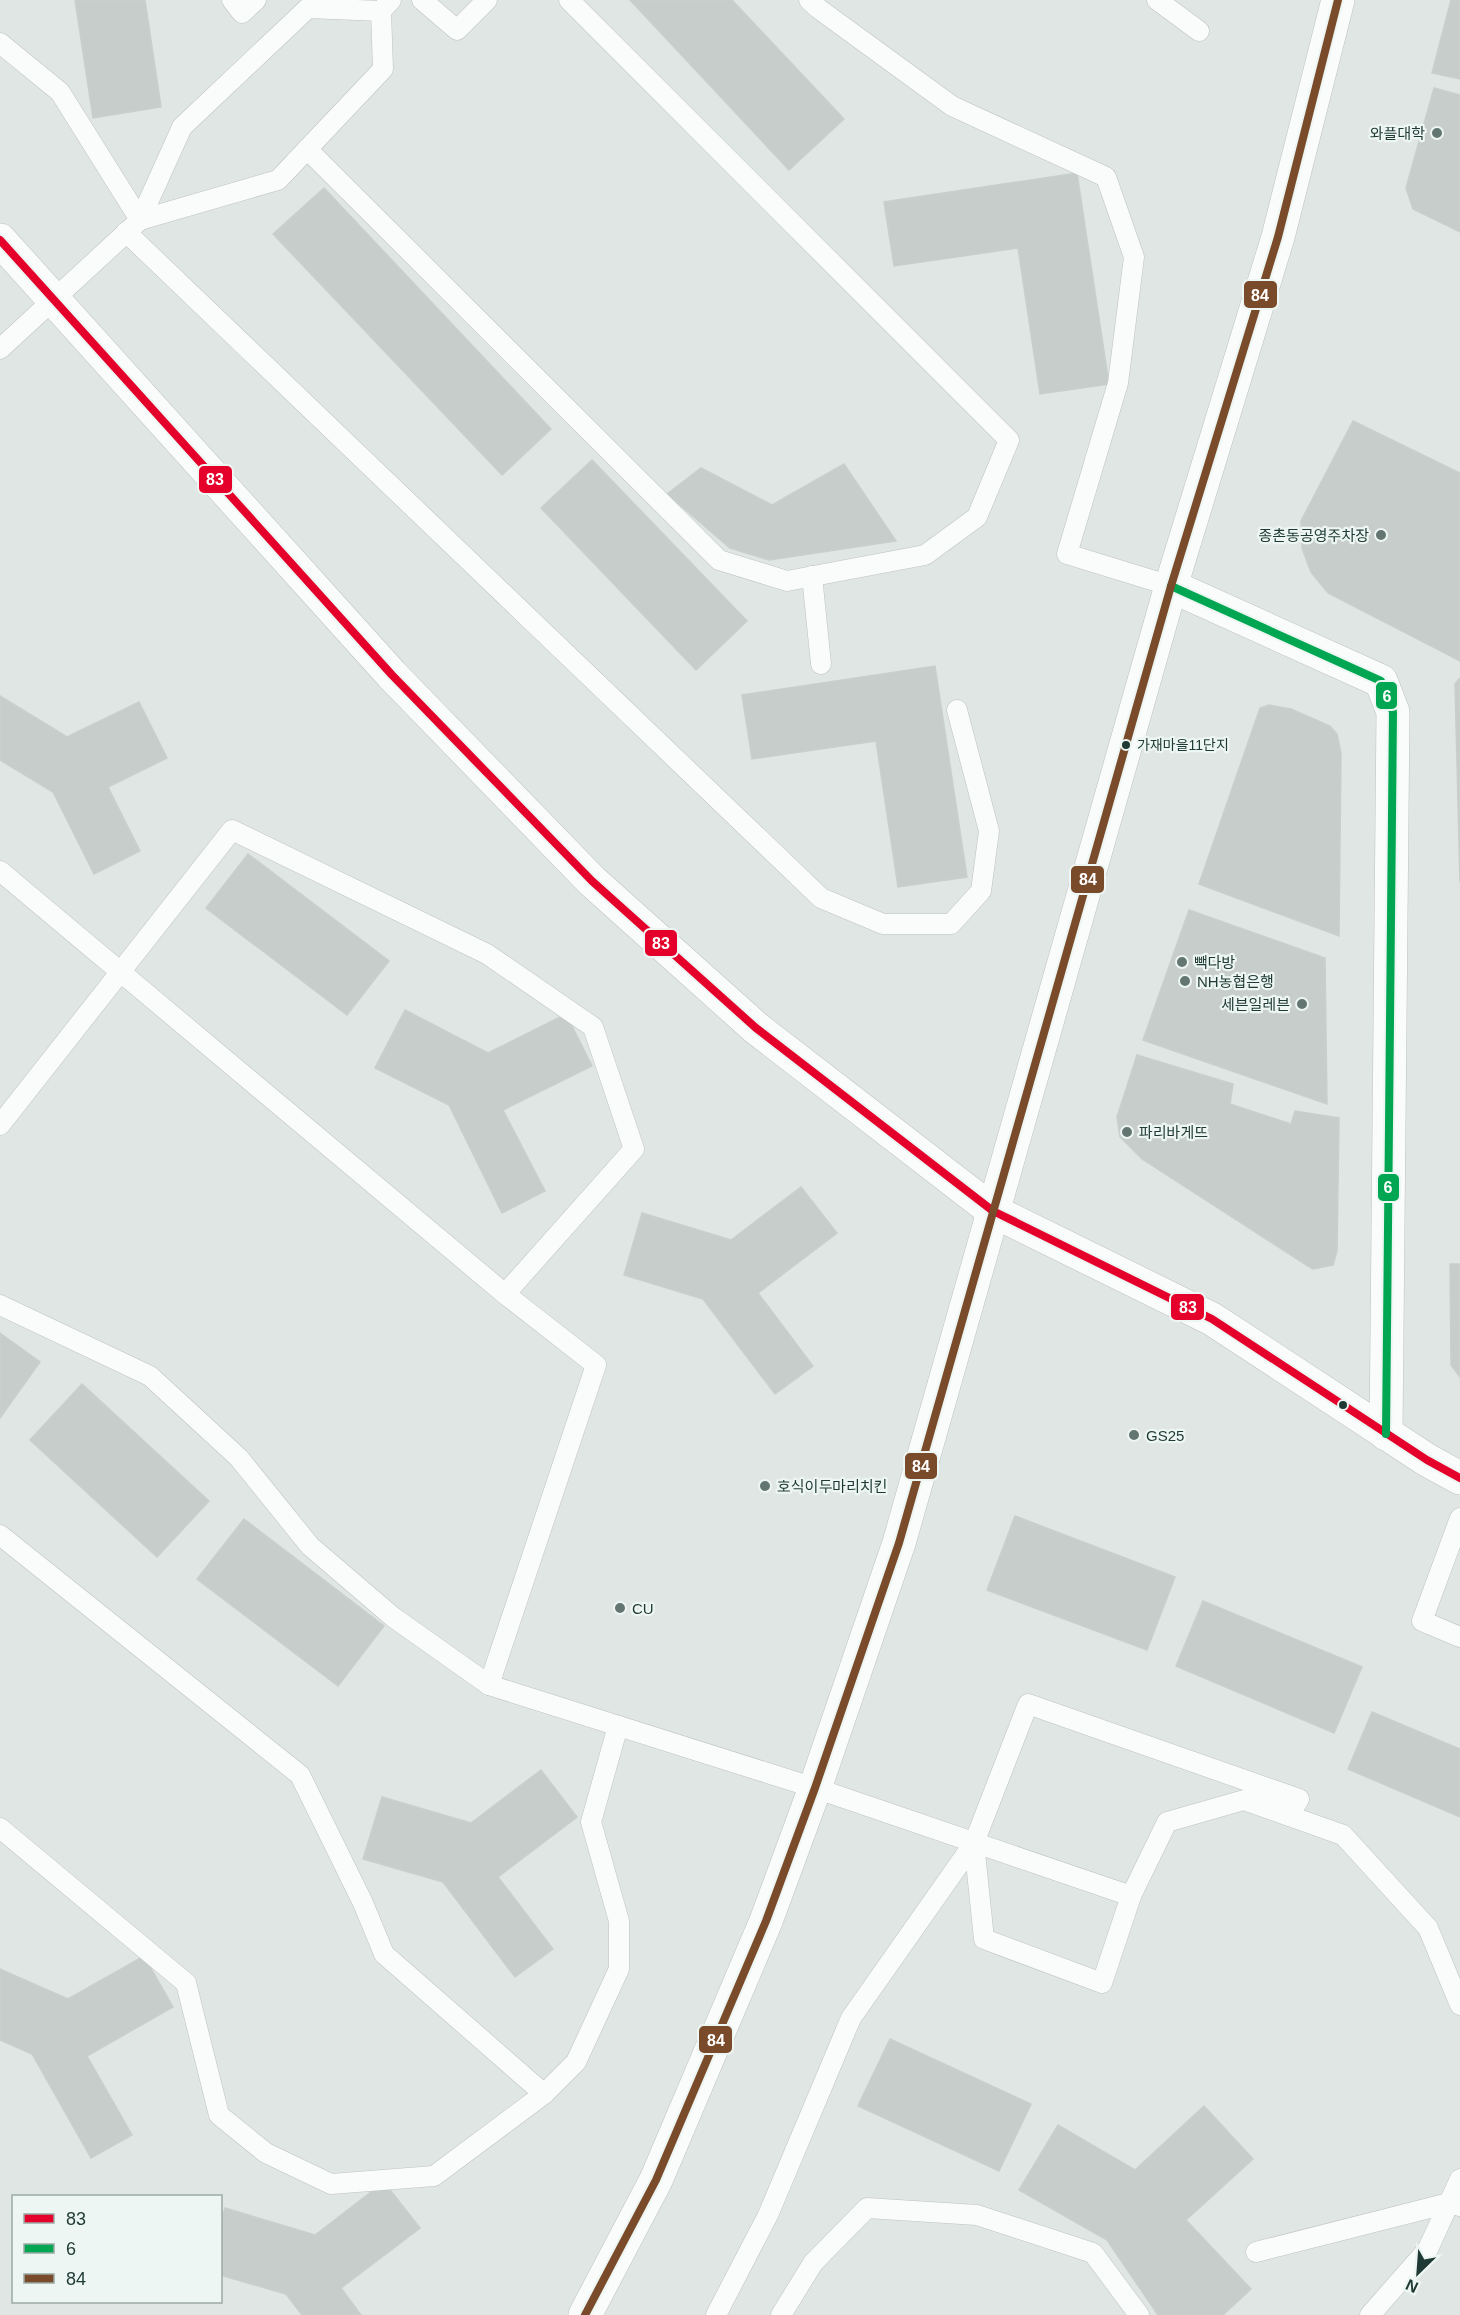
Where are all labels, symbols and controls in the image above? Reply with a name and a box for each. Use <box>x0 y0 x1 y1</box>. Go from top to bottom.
place label: 와플대학 <box>1370 125 1425 142</box>
marker: 와플대학 <box>1430 126 1444 140</box>
line badge: 84 <box>1243 280 1278 309</box>
text: 84 <box>1251 287 1269 304</box>
line badge: 83 <box>198 465 233 494</box>
text: 83 <box>206 471 224 488</box>
place label: 종촌동공영주차장 <box>1259 527 1369 544</box>
marker: 종촌동공영주차장 <box>1374 528 1388 542</box>
line badge: 6 <box>1375 681 1398 710</box>
text: 6 <box>1383 688 1392 705</box>
place label: 가재마을11단지 <box>1137 737 1229 753</box>
marker: 가재마을11단지 <box>1120 739 1132 751</box>
line badge: 84 <box>1070 865 1105 894</box>
text: 84 <box>1079 871 1097 888</box>
line badge: 83 <box>644 929 678 957</box>
text: 83 <box>652 935 670 952</box>
place label: 빽다방 <box>1194 954 1236 971</box>
marker: 빽다방 <box>1175 955 1189 969</box>
place label: NH농협은행 <box>1197 973 1274 990</box>
marker: NH농협은행 <box>1178 974 1192 988</box>
place label: 세븐일레븐 <box>1221 996 1290 1013</box>
marker: 세븐일레븐 <box>1295 997 1309 1011</box>
place label: 파리바게뜨 <box>1139 1124 1208 1141</box>
marker: 파리바게뜨 <box>1120 1125 1134 1139</box>
line badge: 6 <box>1377 1173 1400 1202</box>
text: 6 <box>1384 1179 1393 1196</box>
line badge: 83 <box>1170 1293 1205 1321</box>
text: 83 <box>1179 1299 1197 1316</box>
unlabelled marker <box>1337 1399 1349 1411</box>
place label: GS25 <box>1146 1427 1184 1444</box>
marker: GS25 <box>1127 1428 1141 1442</box>
line badge: 84 <box>904 1452 938 1480</box>
text: 84 <box>912 1458 930 1475</box>
place label: 호식이두마리치킨 <box>777 1478 887 1495</box>
marker: 호식이두마리치킨 <box>758 1479 772 1493</box>
place label: CU <box>632 1600 654 1617</box>
marker: CU <box>613 1601 627 1615</box>
line badge: 84 <box>698 2025 733 2054</box>
text: 84 <box>707 2032 725 2049</box>
legend <box>12 2195 222 2303</box>
text: 83 <box>66 2209 86 2229</box>
text: 6 <box>66 2239 76 2259</box>
north arrow <box>1388 2243 1448 2303</box>
text: 84 <box>66 2269 86 2289</box>
text: N <box>1403 2276 1421 2296</box>

